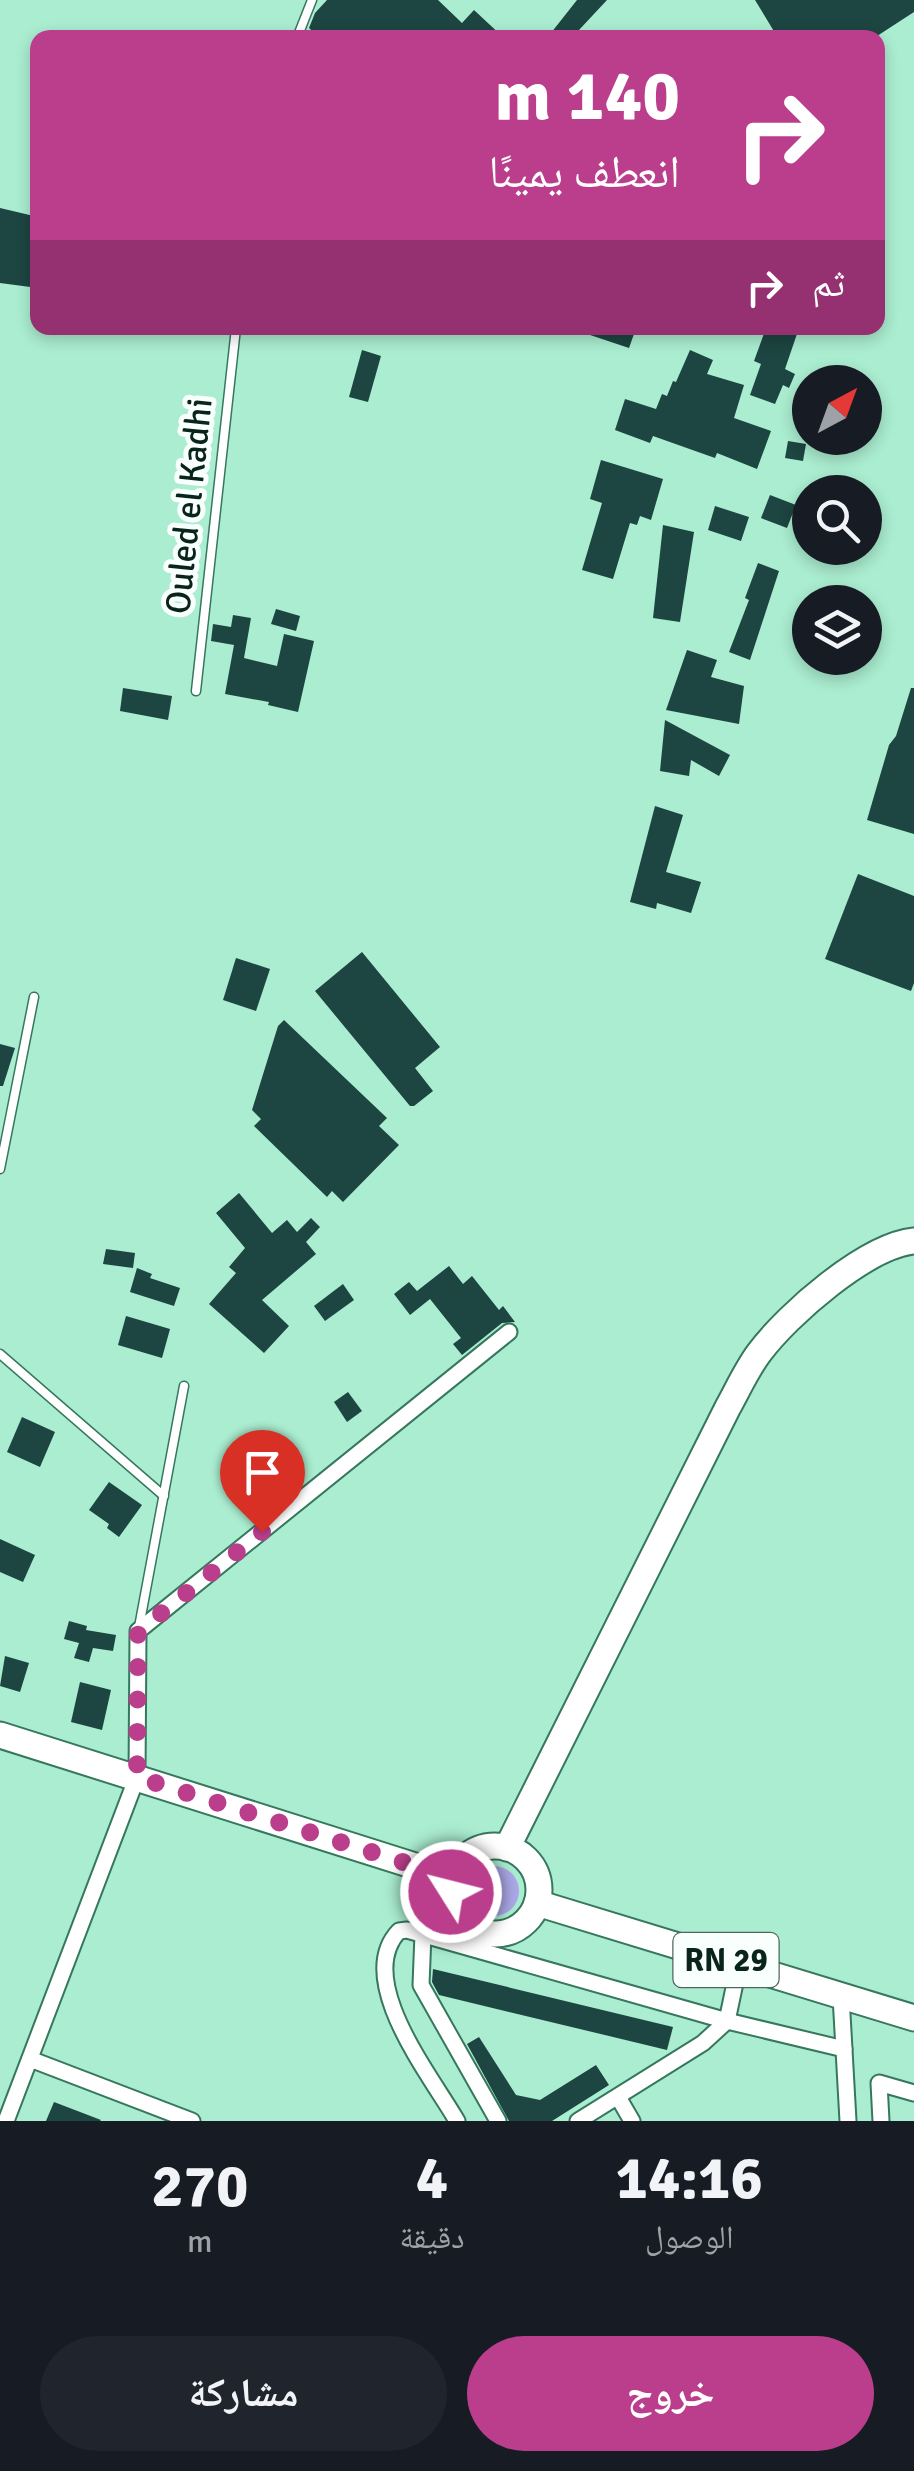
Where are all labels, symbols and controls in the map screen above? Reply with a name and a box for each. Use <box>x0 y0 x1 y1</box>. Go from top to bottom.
text: 140 m <box>495 53 680 139</box>
icon: right <box>715 70 845 200</box>
text: انعطف يمينًا <box>489 145 680 200</box>
icon: right <box>737 260 792 315</box>
text: ثم <box>812 260 845 307</box>
north arrow <box>792 365 882 455</box>
map controls <box>792 365 882 675</box>
street label: Ouled el Kadhi <box>156 396 222 616</box>
button: search <box>792 475 882 565</box>
button: layers <box>792 585 882 675</box>
pin <box>220 1430 305 1533</box>
icon: arrive <box>235 1445 290 1500</box>
position arrow <box>399 1840 503 1944</box>
road number: RN 29 <box>674 1933 778 1987</box>
text: 4 <box>416 2142 448 2216</box>
text: 14:16 <box>616 2142 763 2216</box>
text: 270 <box>151 2150 248 2224</box>
text: دقيقة <box>399 2218 465 2257</box>
text: الوصول <box>645 2218 734 2257</box>
text: m <box>187 2222 212 2261</box>
button: مشاركة <box>40 2336 447 2451</box>
button: خروج <box>467 2336 874 2451</box>

